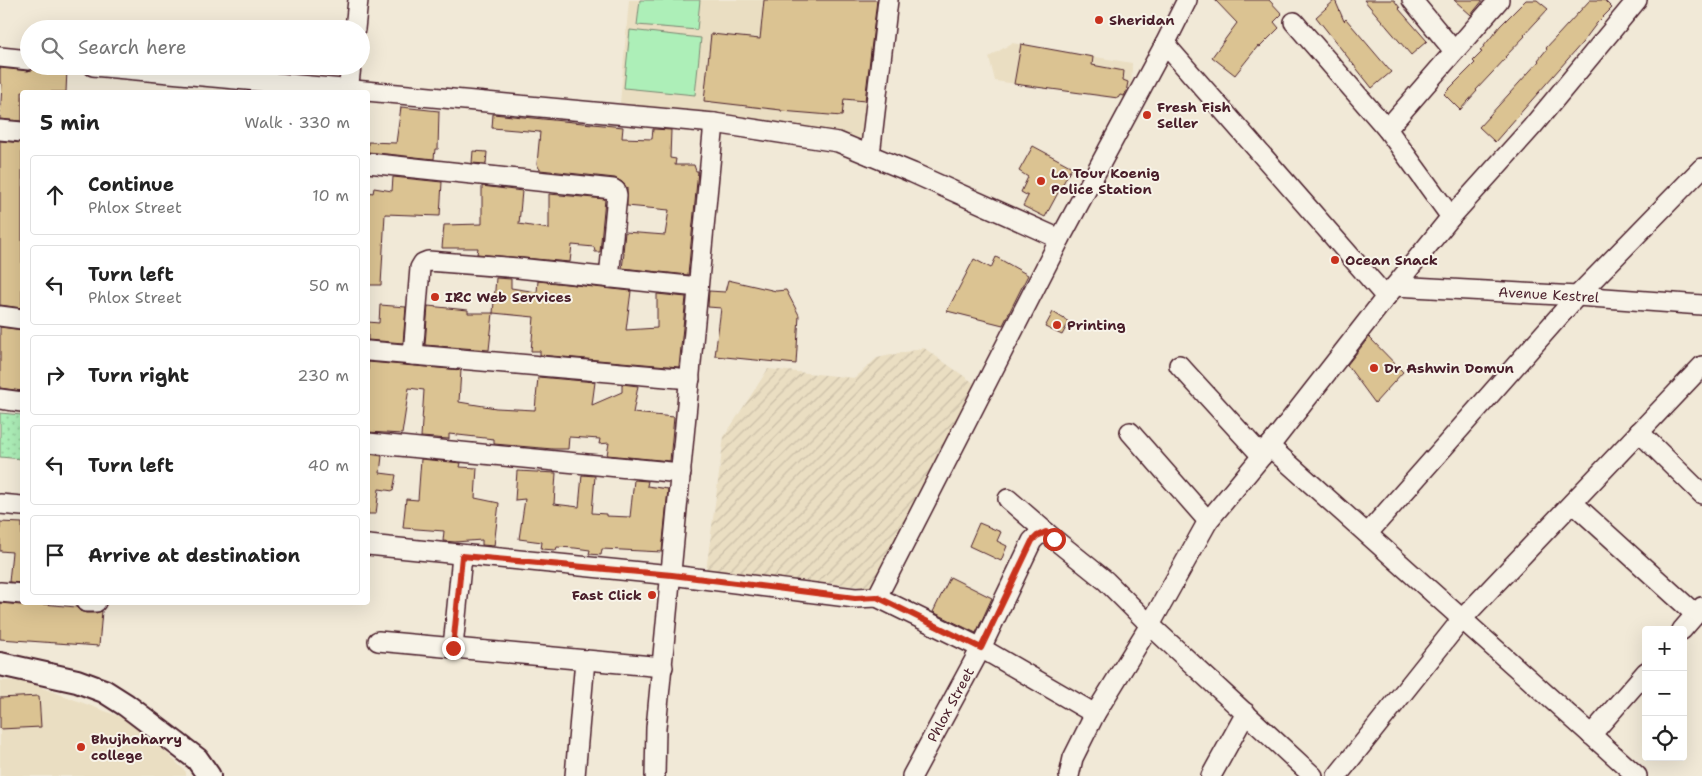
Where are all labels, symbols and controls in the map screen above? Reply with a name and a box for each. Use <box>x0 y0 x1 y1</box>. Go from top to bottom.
place label: Sheridan <box>1109 11 1175 29</box>
marker: Sheridan <box>1093 14 1105 26</box>
search box <box>20 20 370 75</box>
icon: search <box>38 34 66 62</box>
text: Search here <box>78 35 187 60</box>
place label: Fresh Fish Seller <box>1157 98 1231 132</box>
text: 5 min <box>40 109 100 137</box>
marker: Fresh Fish Seller <box>1141 109 1153 121</box>
text: Walk · 330 m <box>244 112 350 133</box>
place label: La Tour Koenig Police Station <box>1051 164 1160 198</box>
text: Continue <box>88 172 174 197</box>
marker: La Tour Koenig Police Station <box>1035 175 1047 187</box>
icon: ahead <box>41 181 69 209</box>
text: 10 m <box>312 185 349 206</box>
text: Phlox Street <box>88 197 182 218</box>
place label: Ocean Snack <box>1345 251 1438 269</box>
marker: Ocean Snack <box>1329 254 1341 266</box>
text: Turn left <box>88 262 174 287</box>
icon: left <box>41 271 69 299</box>
text: 50 m <box>309 275 349 296</box>
street label: Avenue Kestrel <box>1498 283 1601 307</box>
text: Phlox Street <box>88 287 182 308</box>
place label: IRC Web Services <box>445 288 571 306</box>
marker: IRC Web Services <box>429 291 441 303</box>
place label: Printing <box>1067 316 1126 334</box>
marker: Printing <box>1051 319 1063 331</box>
place label: Dr Ashwin Domun <box>1384 359 1514 377</box>
icon: right <box>41 361 69 389</box>
marker: Dr Ashwin Domun <box>1368 362 1380 374</box>
text: Turn right <box>88 363 189 388</box>
text: 230 m <box>297 365 349 386</box>
icon: left <box>41 451 69 479</box>
text: Turn left <box>88 453 174 478</box>
text: 40 m <box>307 455 349 476</box>
route start <box>1043 528 1066 551</box>
icon: arrive <box>41 541 69 569</box>
text: Arrive at destination <box>88 543 300 568</box>
place label: Fast Click <box>572 586 642 604</box>
marker: Fast Click <box>646 589 658 601</box>
map controls <box>1642 626 1687 761</box>
button: + <box>1642 626 1687 671</box>
route end <box>442 637 465 660</box>
street label: Phlox Street <box>923 664 978 745</box>
button: − <box>1642 671 1687 716</box>
button: locate <box>1642 716 1687 761</box>
place label: Bhujhoharry college <box>91 730 182 764</box>
marker: Bhujhoharry college <box>75 741 87 753</box>

